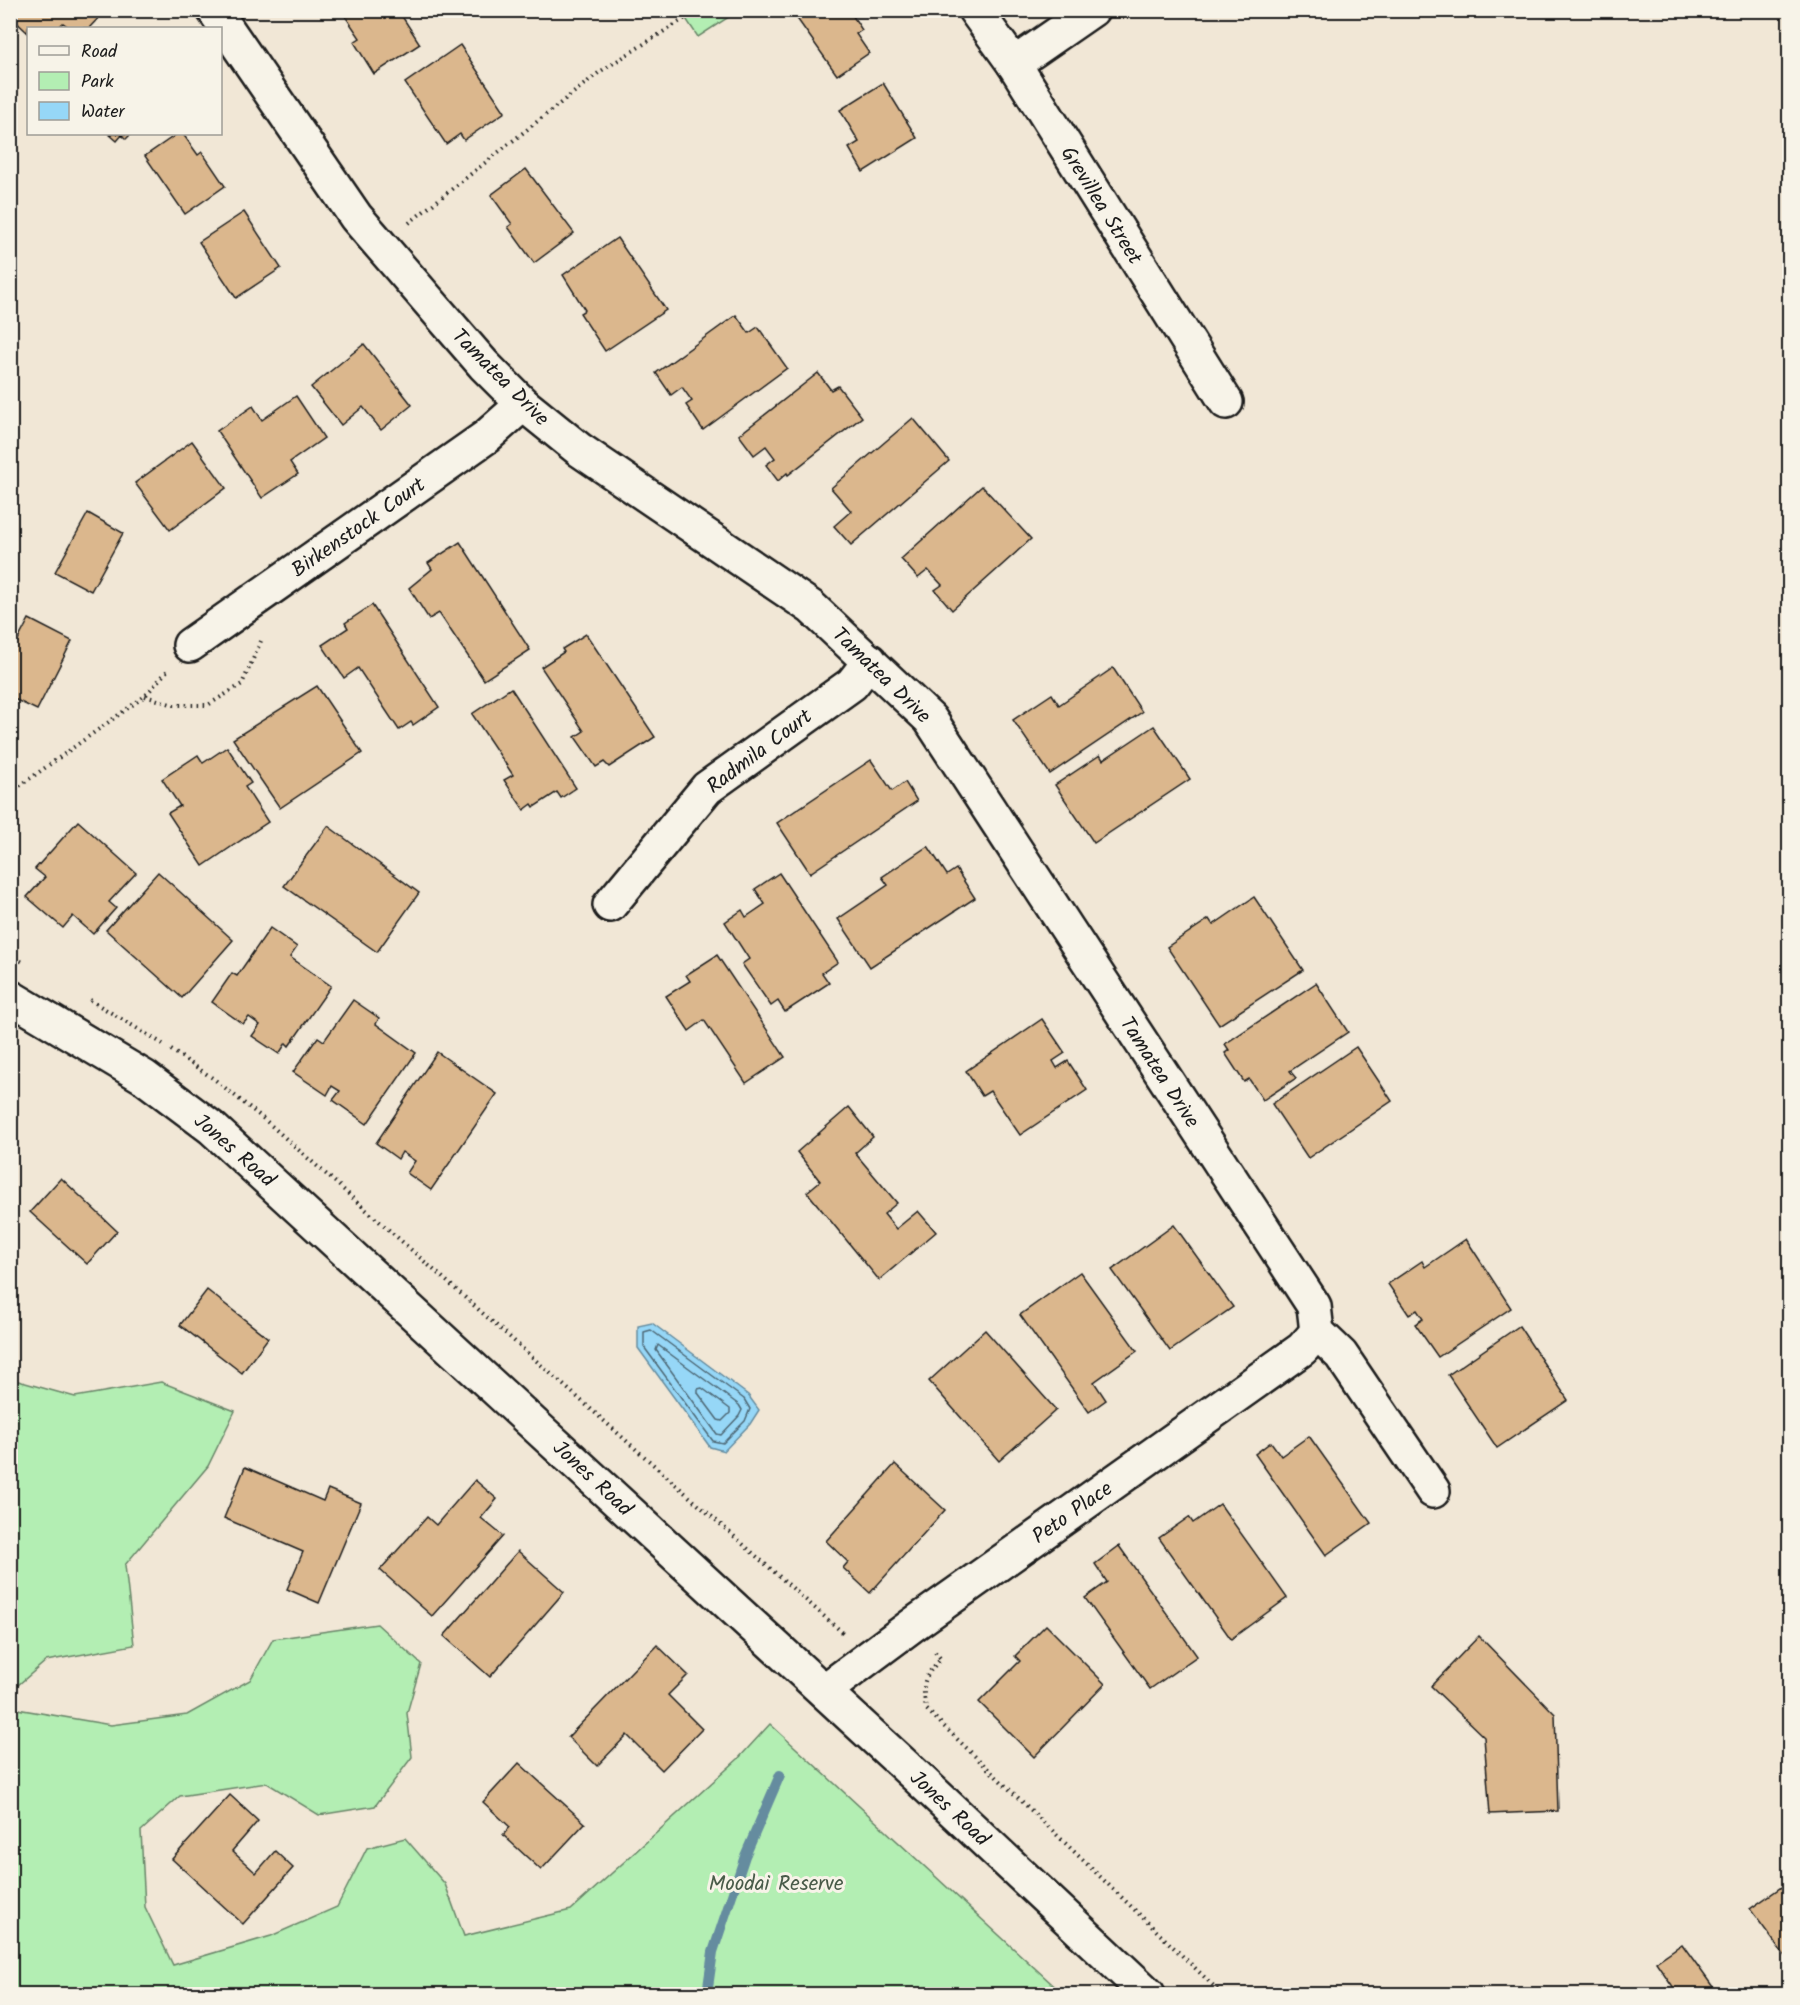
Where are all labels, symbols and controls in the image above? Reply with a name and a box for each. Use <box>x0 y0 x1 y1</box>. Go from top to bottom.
legend <box>27 27 222 135</box>
text: Road <box>81 38 118 67</box>
text: Park <box>81 68 114 97</box>
text: Water <box>81 98 126 127</box>
street label: Grevillea Street <box>1051 140 1151 272</box>
street label: Tamatea Drive <box>443 321 557 435</box>
street label: Birkenstock Court <box>285 469 433 587</box>
street label: Tamatea Drive <box>824 620 939 733</box>
street label: Radmila Court <box>700 701 820 803</box>
street label: Tamatea Drive <box>1110 1010 1208 1136</box>
street label: Jones Road <box>186 1106 283 1197</box>
street label: Jones Road <box>544 1433 640 1525</box>
street label: Peto Place <box>1026 1473 1120 1553</box>
street label: Jones Road <box>901 1763 997 1855</box>
park label: Moodai Reserve <box>709 1868 844 1901</box>

